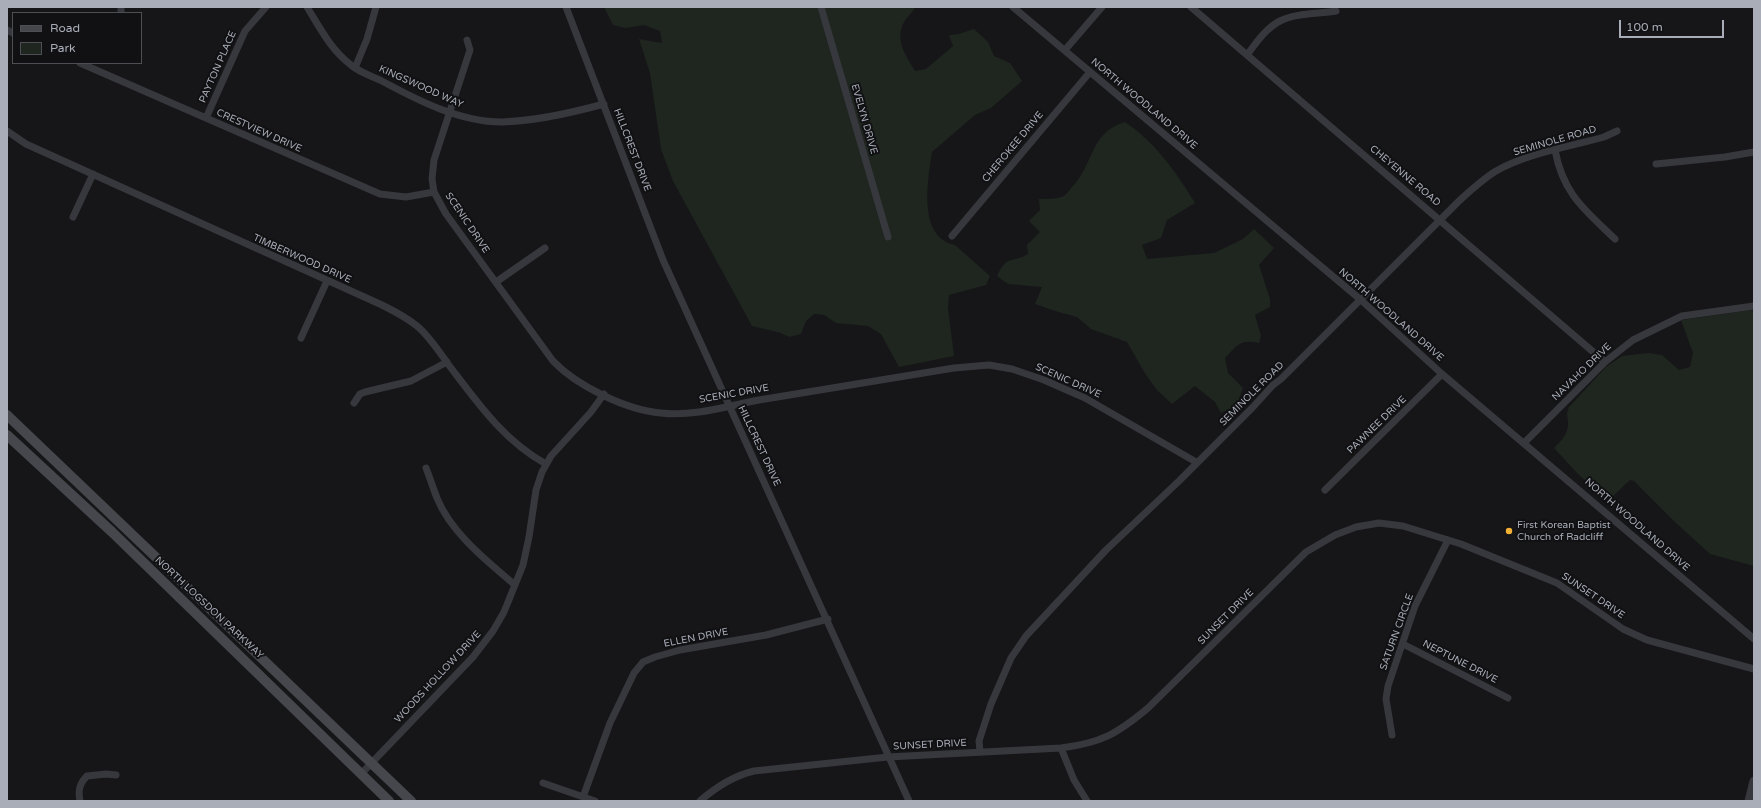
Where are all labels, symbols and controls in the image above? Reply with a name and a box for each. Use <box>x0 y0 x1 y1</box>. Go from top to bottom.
legend <box>12 12 142 64</box>
scale bar <box>1621 12 1726 38</box>
text: 100 m <box>1626 20 1663 34</box>
text: Road <box>50 21 80 35</box>
street label: PAYTON PLACE <box>197 29 239 105</box>
text: Park <box>50 41 76 55</box>
street label: NORTH WOODLAND DRIVE <box>1088 56 1200 152</box>
street label: KINGSWOOD WAY <box>377 63 465 111</box>
street label: EVELYN DRIVE <box>848 83 880 155</box>
street label: CRESTVIEW DRIVE <box>214 107 304 155</box>
street label: HILLCREST DRIVE <box>611 107 653 193</box>
street label: CHEROKEE DRIVE <box>980 109 1046 185</box>
street label: SEMINOLE ROAD <box>1512 123 1598 159</box>
street label: CHEYENNE ROAD <box>1367 143 1443 209</box>
street label: SCENIC DRIVE <box>442 190 492 256</box>
street label: TIMBERWOOD DRIVE <box>251 232 353 286</box>
street label: NORTH WOODLAND DRIVE <box>1336 266 1446 364</box>
street label: NAVAHO DRIVE <box>1550 341 1614 403</box>
street label: SEMINOLE ROAD <box>1217 359 1287 429</box>
street label: SCENIC DRIVE <box>1033 361 1103 401</box>
street label: SCENIC DRIVE <box>698 382 770 406</box>
street label: PAWNEE DRIVE <box>1345 394 1409 456</box>
street label: HILLCREST DRIVE <box>735 404 783 488</box>
street label: NORTH WOODLAND DRIVE <box>1582 476 1692 574</box>
place label: First Korean Baptist Church of Radcliff <box>1517 519 1611 542</box>
marker: First Korean Baptist Church of Radcliff <box>1504 526 1514 536</box>
street label: NORTH LOGSDON PARKWAY <box>152 554 266 662</box>
street label: SUNSET DRIVE <box>1559 570 1627 622</box>
street label: SUNSET DRIVE <box>1196 587 1256 647</box>
street label: SATURN CIRCLE <box>1378 592 1416 672</box>
street label: ELLEN DRIVE <box>663 626 729 650</box>
street label: WOODS HOLLOW DRIVE <box>392 629 484 725</box>
street label: NEPTUNE DRIVE <box>1420 638 1500 686</box>
street label: SUNSET DRIVE <box>893 737 967 753</box>

